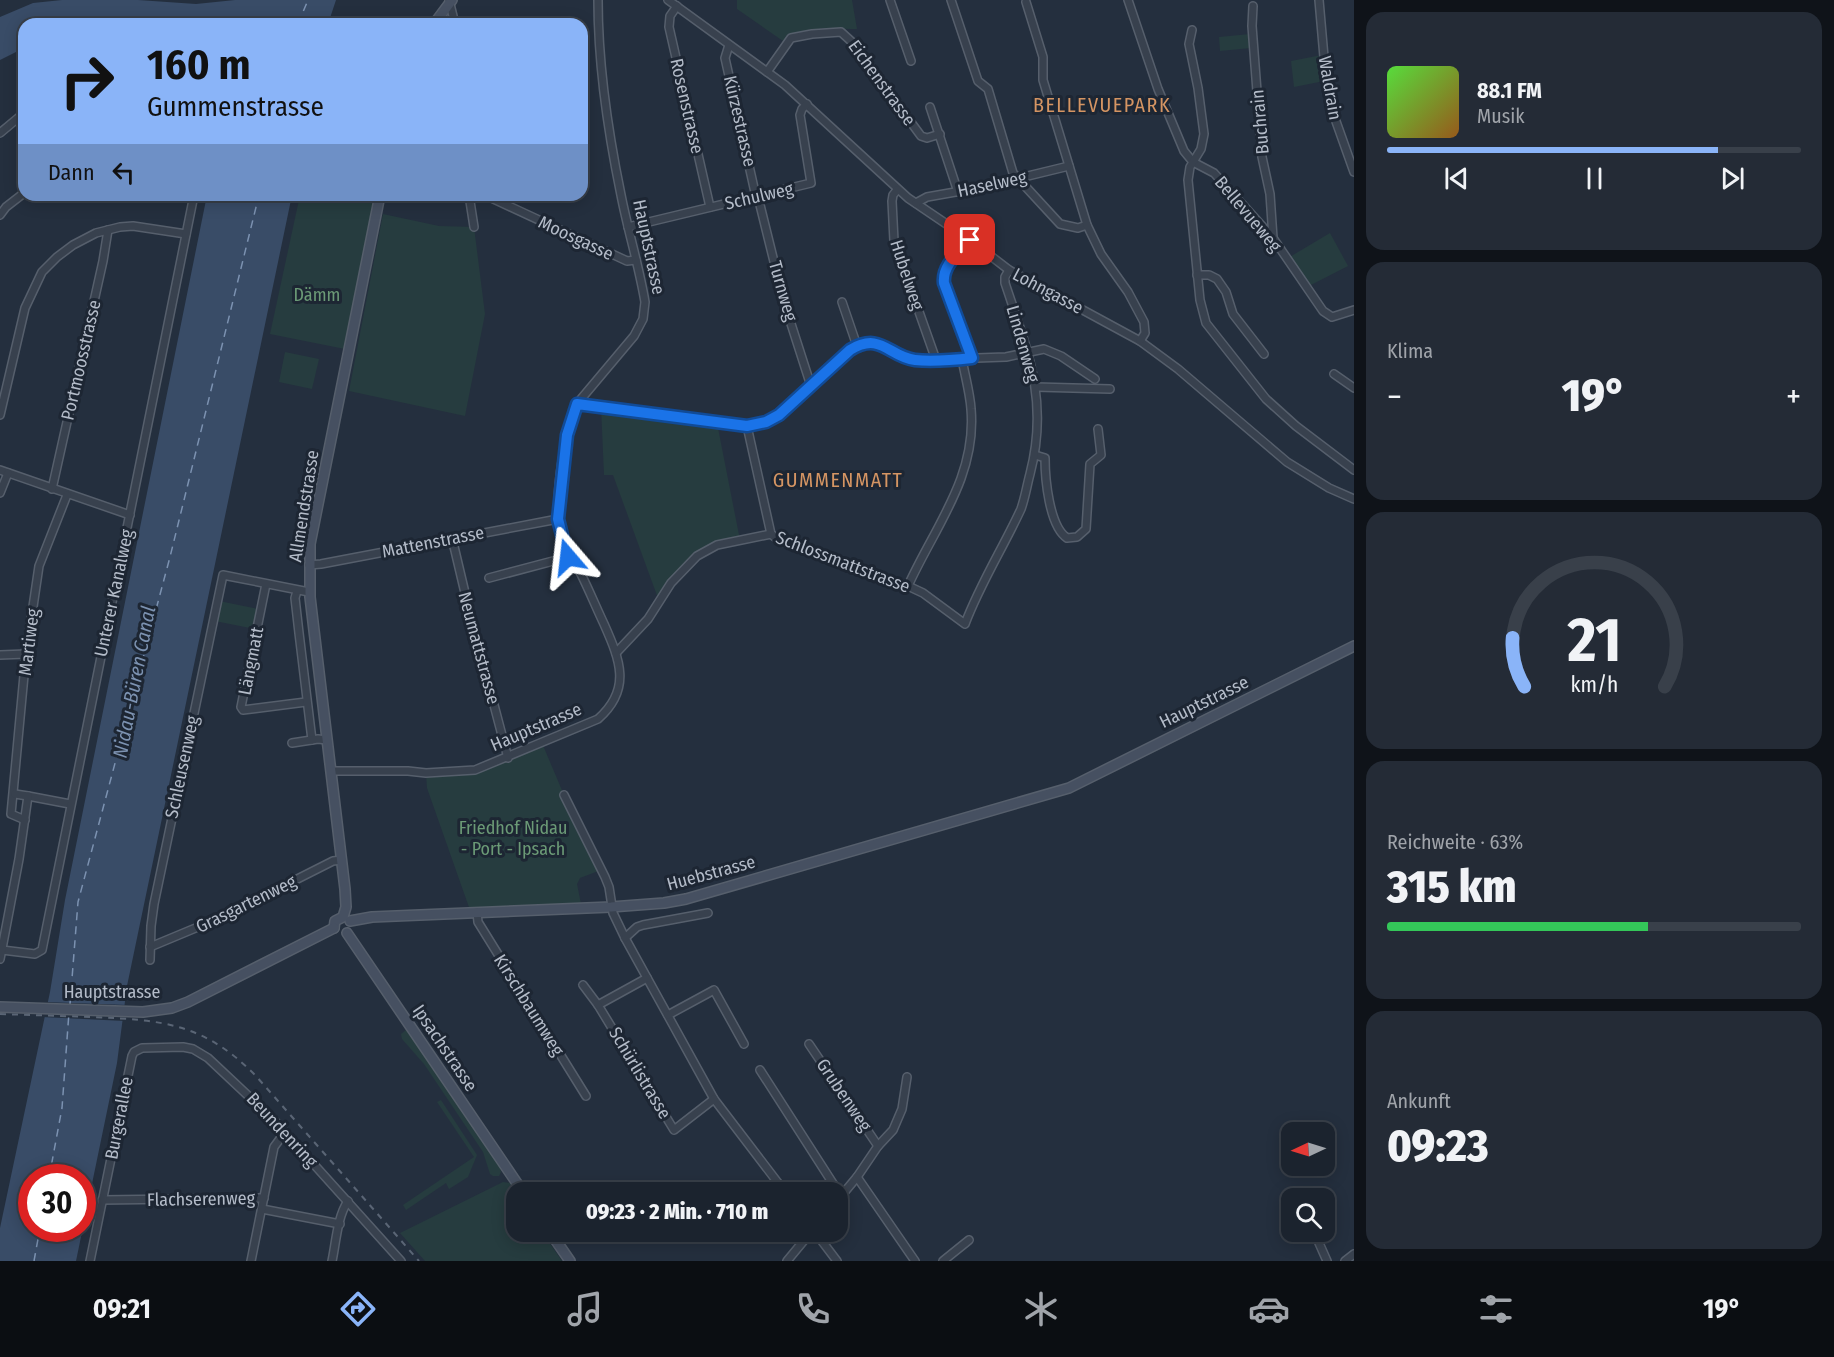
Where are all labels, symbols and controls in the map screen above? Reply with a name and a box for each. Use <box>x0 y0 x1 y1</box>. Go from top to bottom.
street label: Eichenstrasse <box>844 36 921 130</box>
text: 160 m <box>147 40 250 90</box>
icon: right <box>48 42 126 120</box>
street label: Waldrain <box>1314 54 1346 122</box>
street label: Rosenstrasse <box>665 56 709 156</box>
street label: Kürzestrasse <box>719 73 761 169</box>
text: 88.1 FM <box>1477 77 1542 104</box>
street label: Buchrain <box>1246 89 1274 155</box>
text: Gummenstrasse <box>147 91 324 123</box>
district label: BELLEVUEPARK <box>1033 93 1171 117</box>
text: Musik <box>1477 104 1525 128</box>
icon: left <box>107 156 140 189</box>
text: Dann <box>48 159 95 186</box>
icon: previous <box>1440 162 1473 195</box>
icon: pause <box>1578 162 1611 195</box>
icon: next <box>1716 162 1749 195</box>
street label: Haselweg <box>955 166 1029 202</box>
street label: Bellevueweg <box>1210 172 1286 257</box>
street label: Schulweg <box>723 177 796 215</box>
street label: Hauptstrasse <box>628 197 670 297</box>
street label: Moosgasse <box>535 211 617 265</box>
pin <box>944 214 995 265</box>
icon: arrive <box>953 223 986 256</box>
street label: Hubelweg <box>885 237 929 313</box>
street label: Turnweg <box>764 258 802 324</box>
street label: Lohngasse <box>1009 263 1087 319</box>
park label: Dämm <box>294 284 340 306</box>
street label: Portmoosstrasse <box>56 298 106 422</box>
street label: Lindenweg <box>1002 303 1045 386</box>
text: Klima <box>1387 339 1433 363</box>
text: 19° <box>1562 369 1626 423</box>
text: − <box>1387 377 1402 417</box>
text: + <box>1786 377 1801 417</box>
street label: Allmendstrasse <box>284 448 324 563</box>
district label: GUMMENMATT <box>773 468 903 492</box>
street label: Mattenstrasse <box>380 521 486 563</box>
position arrow <box>536 525 600 589</box>
street label: Schlossmattstrasse <box>773 526 913 598</box>
street label: Unterer Kanalweg <box>90 527 138 659</box>
street label: Neumattstrasse <box>453 589 505 707</box>
water label: Nidau-Büren Canal <box>108 604 160 760</box>
text: 21 <box>1566 604 1621 679</box>
street label: Martiweg <box>14 607 44 677</box>
street label: Längmatt <box>234 625 268 697</box>
street label: Hauptstrasse <box>1156 671 1252 733</box>
text: km/h <box>1570 673 1618 699</box>
street label: Hauptstrasse <box>487 698 585 756</box>
street label: Schleusenweg <box>160 713 204 820</box>
park label: Friedhof Nidau - Port - Ipsach <box>459 817 567 860</box>
text: Reichweite · 63% <box>1387 830 1523 854</box>
street label: Huebstrasse <box>664 851 758 895</box>
text: 315 km <box>1387 860 1517 914</box>
street label: Grasgartenweg <box>192 870 300 938</box>
street label: Kirschbaumweg <box>489 950 569 1060</box>
street label: Hauptstrasse <box>64 981 160 1003</box>
street label: Ipsachstrasse <box>408 1000 482 1096</box>
street label: Schürlistrasse <box>604 1023 676 1123</box>
street label: Grubenweg <box>812 1054 877 1136</box>
street label: Burgerallee <box>100 1075 138 1161</box>
street label: Beundenring <box>242 1088 323 1172</box>
text: Ankunft <box>1387 1089 1451 1113</box>
text: 09:23 <box>1387 1119 1489 1173</box>
north arrow <box>1281 1122 1335 1176</box>
map controls <box>1281 1122 1335 1242</box>
speed limit sign: 30 <box>18 1164 96 1242</box>
street label: Flachserenweg <box>147 1187 256 1211</box>
button: search <box>1281 1188 1335 1242</box>
text: 09:23 · 2 Min. · 710 m <box>586 1198 768 1225</box>
icon: directions <box>337 1288 379 1330</box>
icon: music <box>564 1288 606 1330</box>
icon: phone <box>792 1288 834 1330</box>
icon: climate <box>1020 1288 1062 1330</box>
icon: car <box>1248 1288 1290 1330</box>
icon: filters <box>1475 1288 1517 1330</box>
text: 09:21 <box>93 1293 151 1325</box>
text: 19° <box>1703 1293 1741 1325</box>

